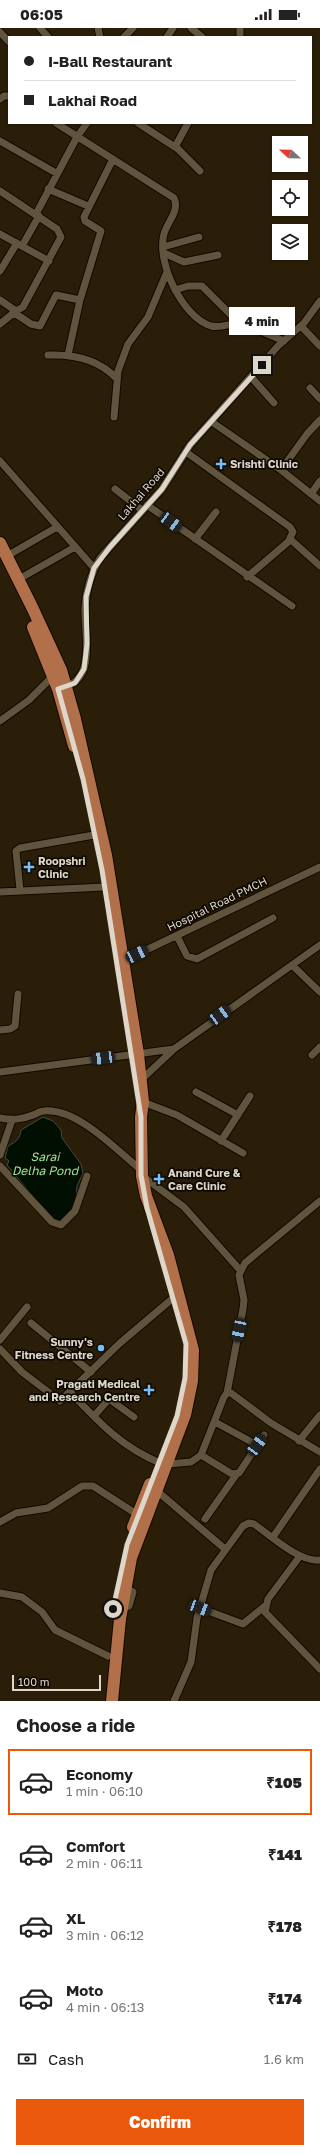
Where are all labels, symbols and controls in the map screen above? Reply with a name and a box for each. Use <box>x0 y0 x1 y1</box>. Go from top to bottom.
text: 06:05 <box>20 5 63 23</box>
text: I-Ball Restaurant <box>48 52 172 70</box>
text: Lakhai Road <box>48 91 137 109</box>
north arrow <box>272 136 308 172</box>
map controls <box>272 136 308 260</box>
button: locate <box>272 180 308 216</box>
button: layers <box>272 224 308 260</box>
callout: 4 min <box>229 307 295 335</box>
text: 4 min <box>245 313 279 329</box>
route end <box>253 356 271 374</box>
place label: Srishti Clinic <box>230 457 299 470</box>
marker: Srishti Clinic <box>215 458 227 470</box>
street label: Lakhai Road <box>115 465 167 522</box>
car <box>158 510 184 534</box>
place label: Roopshri Clinic <box>38 854 86 880</box>
marker: Roopshri Clinic <box>23 861 35 873</box>
street label: Hospital Road PMCH <box>165 874 269 933</box>
car <box>124 943 150 965</box>
car <box>207 1003 233 1027</box>
car <box>90 1051 116 1065</box>
water label: Sarai Delha Pond <box>12 1149 80 1178</box>
place label: Anand Cure & Care Clinic <box>168 1166 241 1192</box>
marker: Anand Cure & Care Clinic <box>153 1173 165 1185</box>
car <box>231 1317 247 1343</box>
place label: Sunny's Fitness Centre <box>15 1335 93 1361</box>
marker: Sunny's Fitness Centre <box>96 1343 106 1353</box>
place label: Pragati Medical and Research Centre <box>29 1377 141 1403</box>
marker: Pragati Medical and Research Centre <box>143 1384 155 1396</box>
car <box>245 1432 269 1458</box>
car <box>187 1598 213 1618</box>
route start <box>104 1600 122 1618</box>
scale bar <box>12 1673 101 1692</box>
text: 100 m <box>18 1675 49 1688</box>
text: Choose a ride <box>16 1714 135 1736</box>
icon: car <box>18 1764 54 1800</box>
text: Economy <box>66 1765 133 1783</box>
text: ₹105 <box>266 1773 302 1791</box>
text: 1 min · 06:10 <box>66 1783 143 1799</box>
icon: car <box>18 1836 54 1872</box>
text: Comfort <box>66 1837 125 1855</box>
text: ₹141 <box>268 1845 302 1863</box>
text: 2 min · 06:11 <box>66 1855 143 1871</box>
icon: car <box>18 1908 54 1944</box>
text: XL <box>66 1909 85 1927</box>
text: ₹178 <box>267 1917 302 1935</box>
text: 3 min · 06:12 <box>66 1927 144 1943</box>
icon: car <box>18 1980 54 2016</box>
text: Moto <box>66 1981 103 1999</box>
text: ₹174 <box>268 1989 302 2007</box>
text: 4 min · 06:13 <box>66 1999 144 2015</box>
icon: cash <box>16 2048 38 2070</box>
text: Cash <box>48 2050 84 2068</box>
text: 1.6 km <box>264 2051 304 2067</box>
button: Confirm <box>16 2099 304 2145</box>

